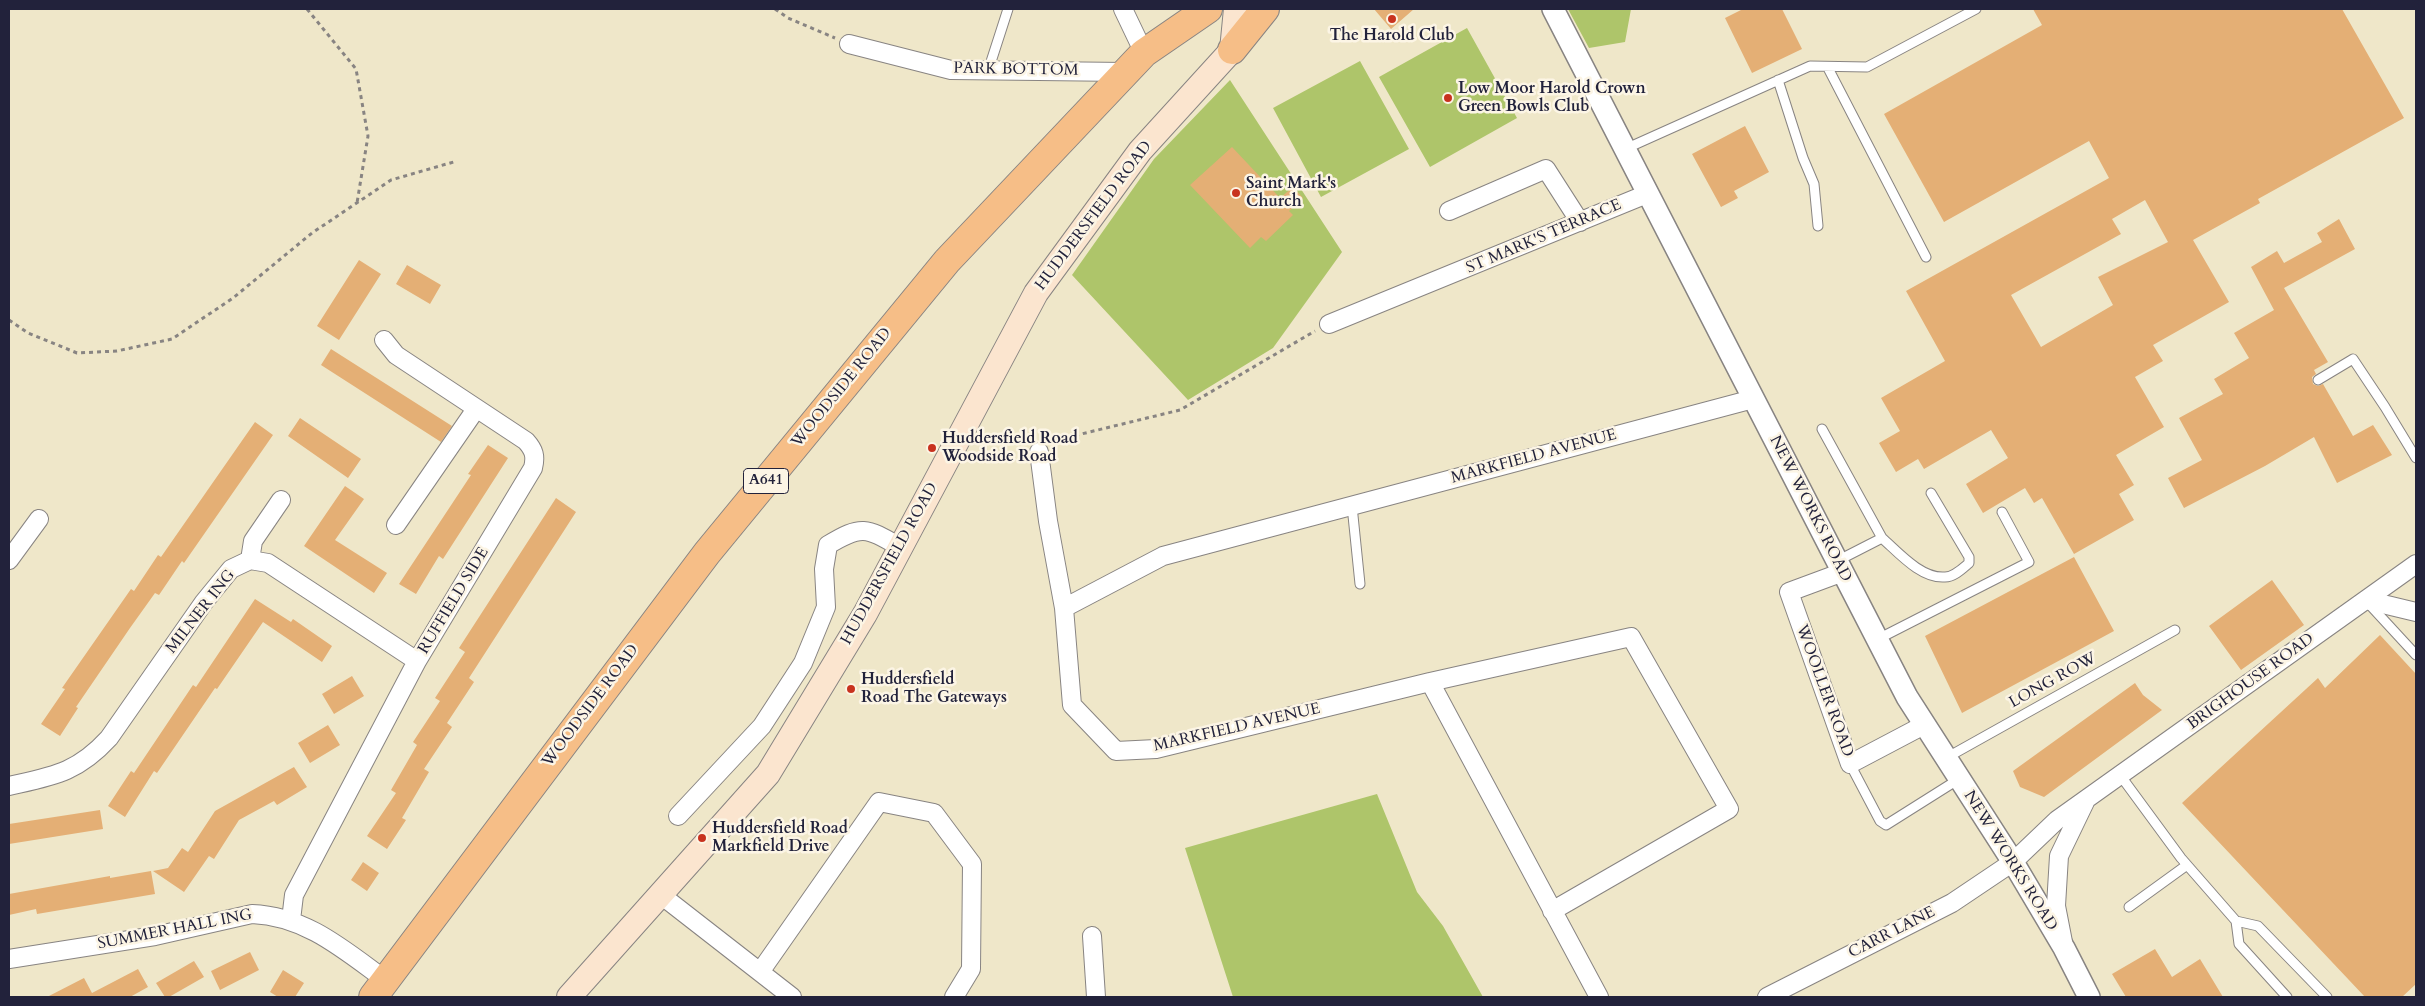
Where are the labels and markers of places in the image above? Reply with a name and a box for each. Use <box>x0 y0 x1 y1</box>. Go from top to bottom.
marker: The Harold Club <box>1386 13 1398 25</box>
place label: The Harold Club <box>1330 26 1454 46</box>
place label: Low Moor Harold Crown Green Bowls Club <box>1458 79 1646 117</box>
marker: Low Moor Harold Crown Green Bowls Club <box>1442 92 1454 104</box>
place label: Saint Mark's Church <box>1246 174 1336 212</box>
marker: Saint Mark's Church <box>1230 187 1242 199</box>
place label: Huddersfield Road Woodside Road <box>942 429 1078 467</box>
marker: Huddersfield Road Woodside Road <box>926 442 938 454</box>
place label: Huddersfield Road The Gateways <box>861 670 1007 708</box>
marker: Huddersfield Road The Gateways <box>845 683 857 695</box>
place label: Huddersfield Road Markfield Drive <box>712 819 848 857</box>
marker: Huddersfield Road Markfield Drive <box>696 832 708 844</box>

